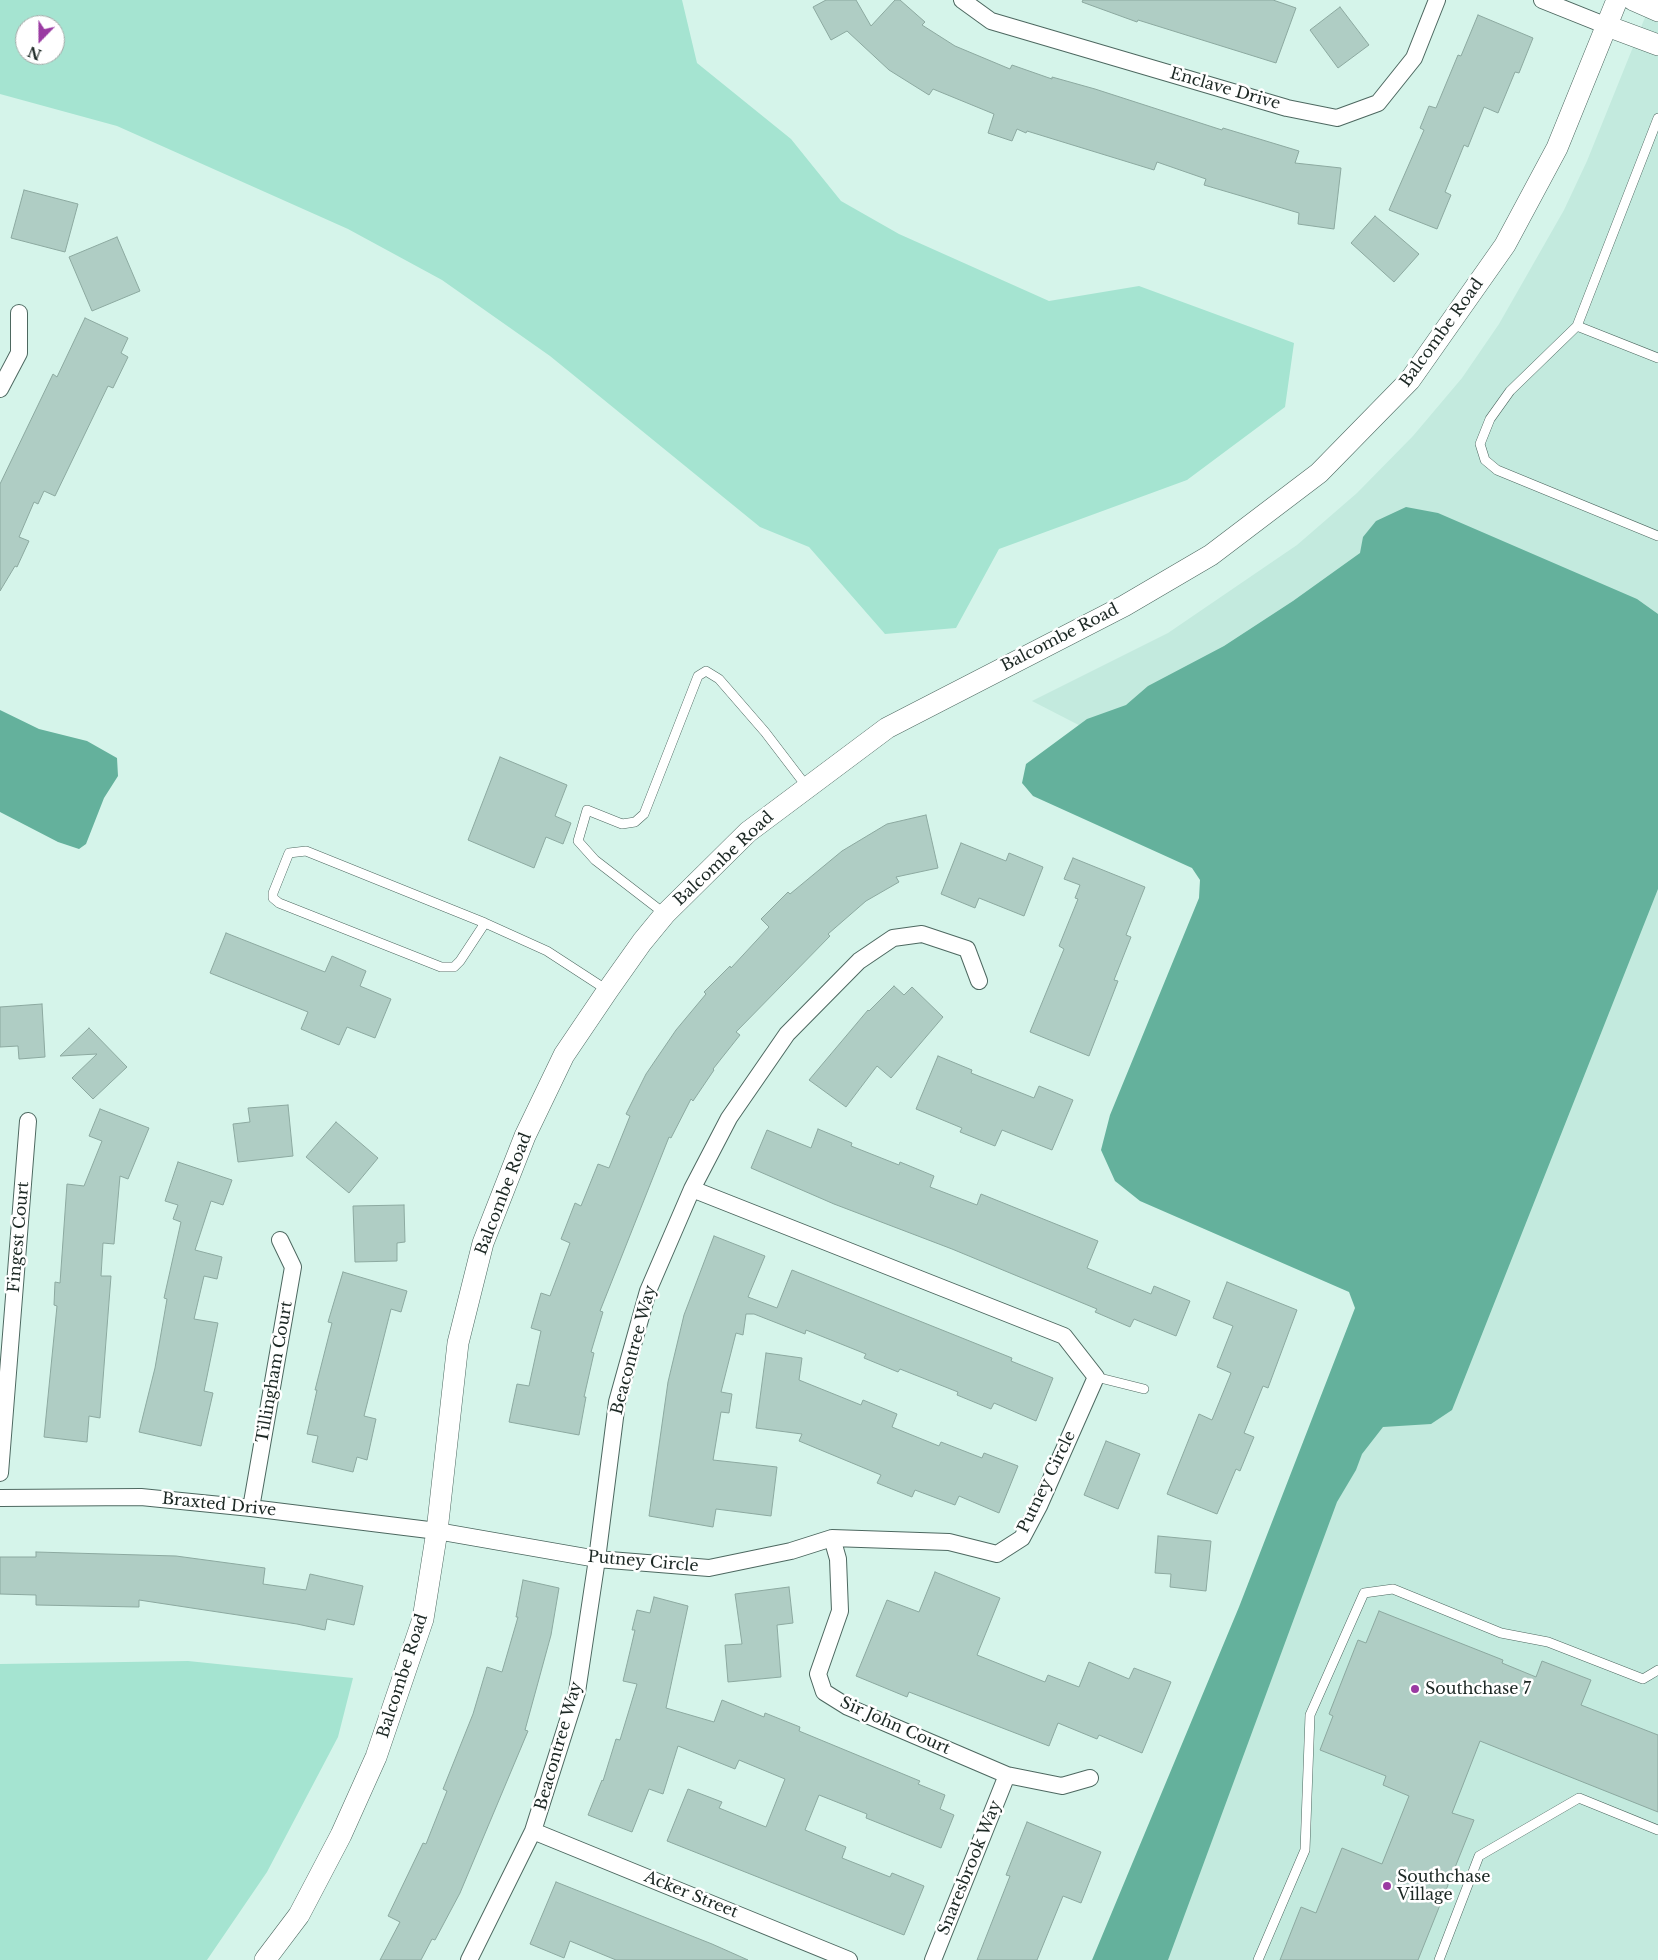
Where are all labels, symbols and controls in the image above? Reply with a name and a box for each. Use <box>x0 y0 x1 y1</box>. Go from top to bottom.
north arrow <box>15 15 65 65</box>
text: N <box>25 42 44 64</box>
street label: Enclave Drive <box>1168 64 1282 114</box>
street label: Balcombe Road <box>1396 275 1488 391</box>
street label: Balcombe Road <box>998 600 1122 676</box>
street label: Balcombe Road <box>670 808 778 910</box>
street label: Balcombe Road <box>472 1130 536 1258</box>
street label: Fingest Court <box>5 1181 33 1293</box>
street label: Beacontree Way <box>608 1283 660 1417</box>
street label: Tillingham Court <box>253 1300 297 1444</box>
street label: Putney Circle <box>1014 1428 1080 1536</box>
street label: Braxted Drive <box>161 1489 277 1521</box>
street label: Putney Circle <box>587 1548 699 1576</box>
street label: Balcombe Road <box>374 1612 432 1740</box>
street label: Beacontree Way <box>531 1679 587 1813</box>
place label: Southchase 7 <box>1425 1679 1531 1699</box>
marker: Southchase 7 <box>1409 1683 1421 1695</box>
street label: Sir John Court <box>837 1693 953 1759</box>
street label: Snaresbrook Way <box>934 1798 1006 1938</box>
street label: Acker Street <box>641 1867 741 1923</box>
place label: Southchase Village <box>1397 1867 1490 1905</box>
marker: Southchase Village <box>1381 1880 1393 1892</box>

